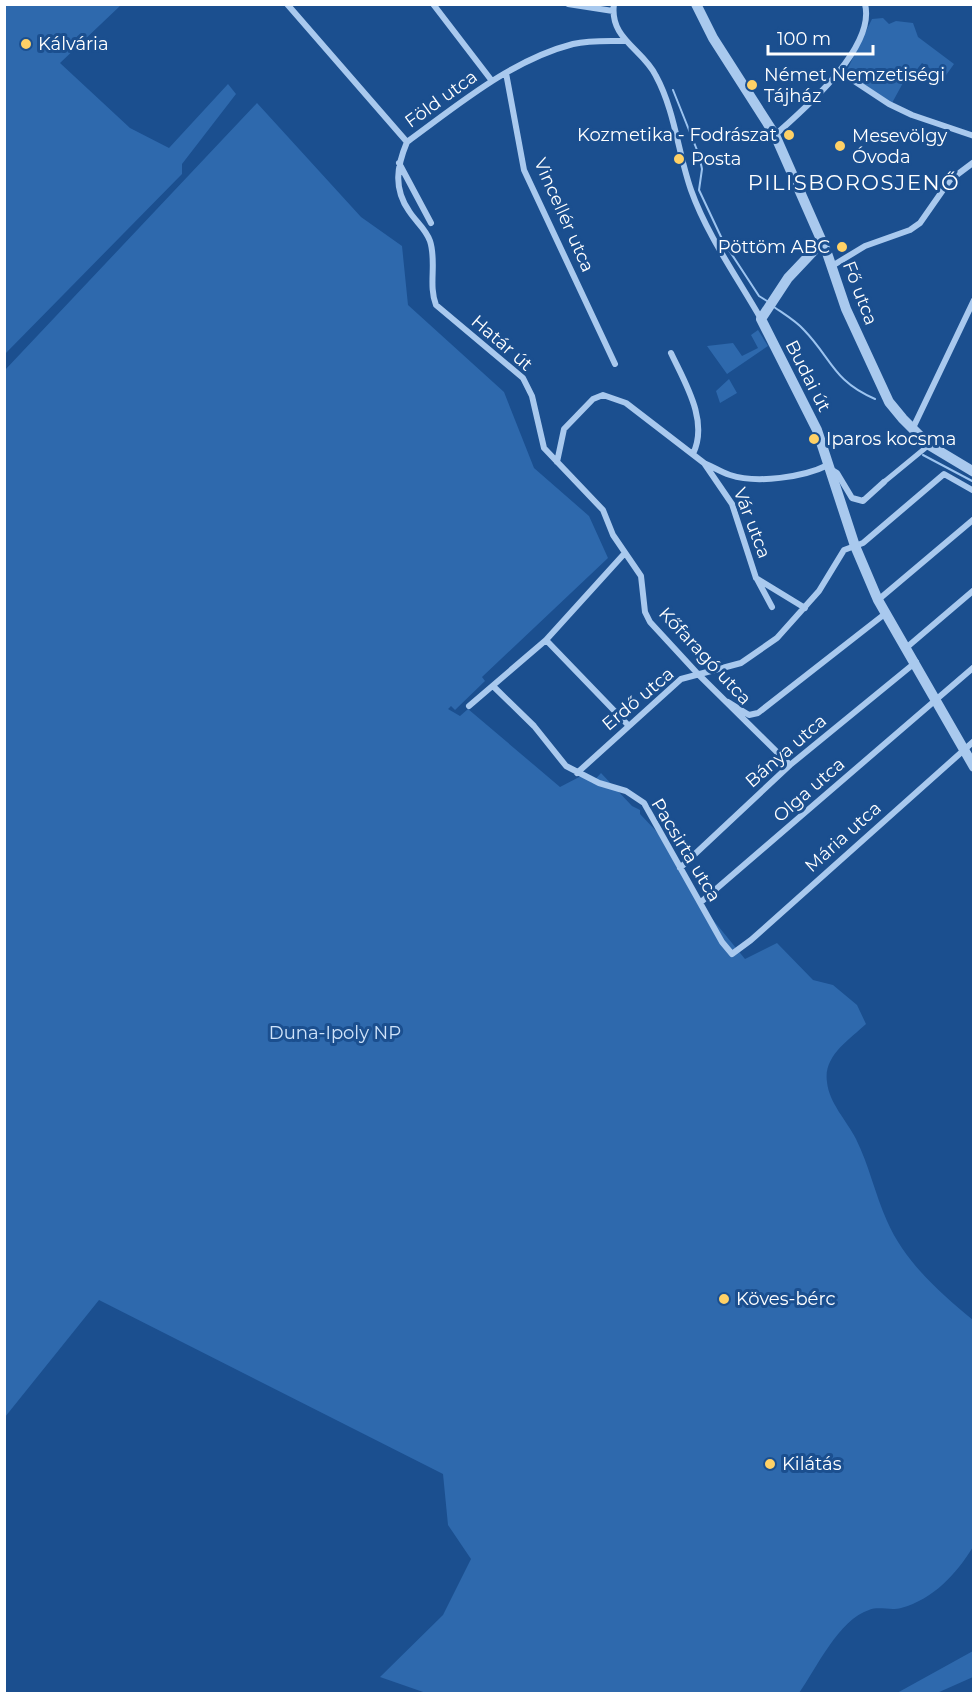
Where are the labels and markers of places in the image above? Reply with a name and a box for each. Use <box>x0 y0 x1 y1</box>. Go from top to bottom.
place label: Kálvária <box>38 33 109 55</box>
marker: Kálvária <box>19 37 33 51</box>
place label: Német Nemzetiségi Tájház <box>764 64 945 107</box>
marker: Német Nemzetiségi Tájház <box>745 78 759 92</box>
place label: Kozmetika - Fodrászat <box>577 124 777 146</box>
place label: Mesevölgy Óvoda <box>852 125 947 168</box>
marker: Kozmetika - Fodrászat <box>782 128 796 142</box>
marker: Mesevölgy Óvoda <box>833 139 847 153</box>
place label: Posta <box>691 148 741 170</box>
marker: Posta <box>672 152 686 166</box>
place label: Pöttöm ABC <box>718 236 830 258</box>
marker: Pöttöm ABC <box>835 240 849 254</box>
place label: Iparos kocsma <box>826 428 956 450</box>
marker: Iparos kocsma <box>807 432 821 446</box>
place label: Köves-bérc <box>736 1288 836 1310</box>
marker: Köves-bérc <box>717 1292 731 1306</box>
place label: Kilátás <box>782 1453 842 1475</box>
marker: Kilátás <box>763 1457 777 1471</box>

